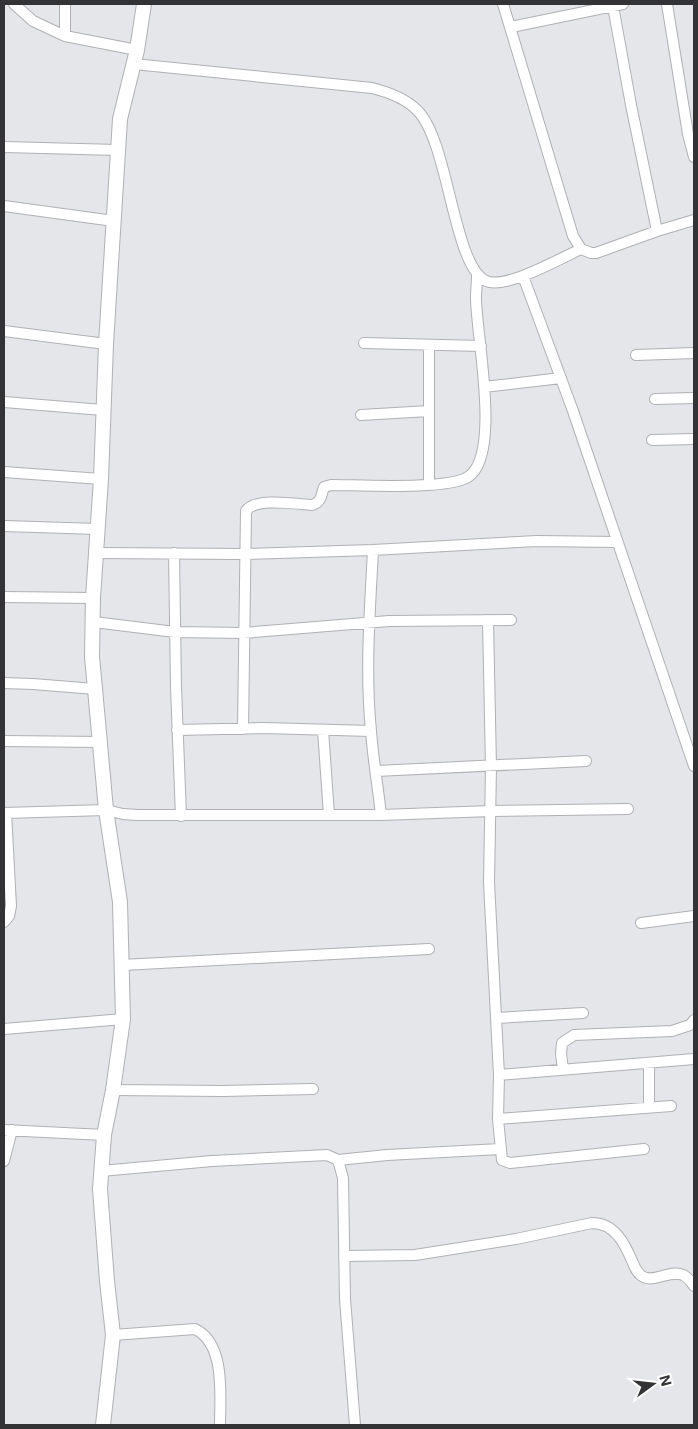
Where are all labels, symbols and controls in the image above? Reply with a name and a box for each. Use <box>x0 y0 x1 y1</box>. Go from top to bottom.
north arrow <box>628 1359 678 1409</box>
text: N <box>656 1373 676 1388</box>

